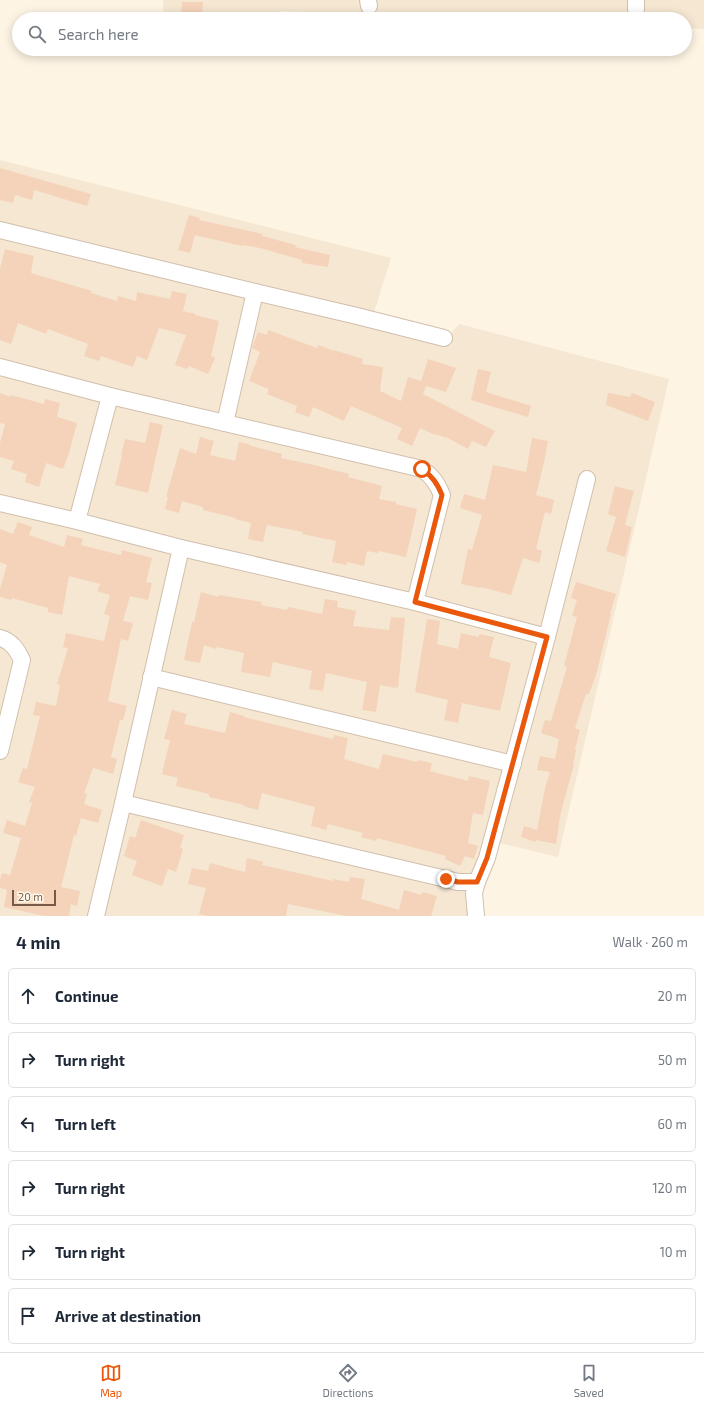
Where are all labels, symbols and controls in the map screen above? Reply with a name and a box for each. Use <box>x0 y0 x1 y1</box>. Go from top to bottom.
search box <box>12 12 692 56</box>
icon: search <box>26 23 48 45</box>
text: Search here <box>58 25 139 43</box>
route start <box>413 460 431 478</box>
route end <box>437 870 455 888</box>
scale bar <box>12 888 56 907</box>
text: 20 m <box>18 890 43 903</box>
text: 4 min <box>16 932 60 952</box>
text: Walk · 260 m <box>613 934 688 950</box>
icon: ahead <box>17 985 39 1007</box>
text: Continue <box>55 987 118 1005</box>
text: 20 m <box>658 988 687 1004</box>
icon: right <box>17 1049 39 1071</box>
text: Turn right <box>55 1051 125 1069</box>
text: 50 m <box>658 1052 687 1068</box>
icon: left <box>17 1113 39 1135</box>
text: Turn left <box>55 1115 116 1133</box>
text: 60 m <box>657 1116 687 1132</box>
icon: right <box>17 1177 39 1199</box>
text: Turn right <box>55 1179 125 1197</box>
text: 120 m <box>652 1180 687 1196</box>
icon: right <box>17 1241 39 1263</box>
text: Turn right <box>55 1243 125 1261</box>
text: 10 m <box>660 1244 687 1260</box>
icon: arrive <box>17 1305 39 1327</box>
text: Arrive at destination <box>55 1307 201 1325</box>
tab: Map <box>100 1362 122 1399</box>
tab: Directions <box>323 1362 373 1399</box>
tab: Saved <box>574 1362 604 1399</box>

